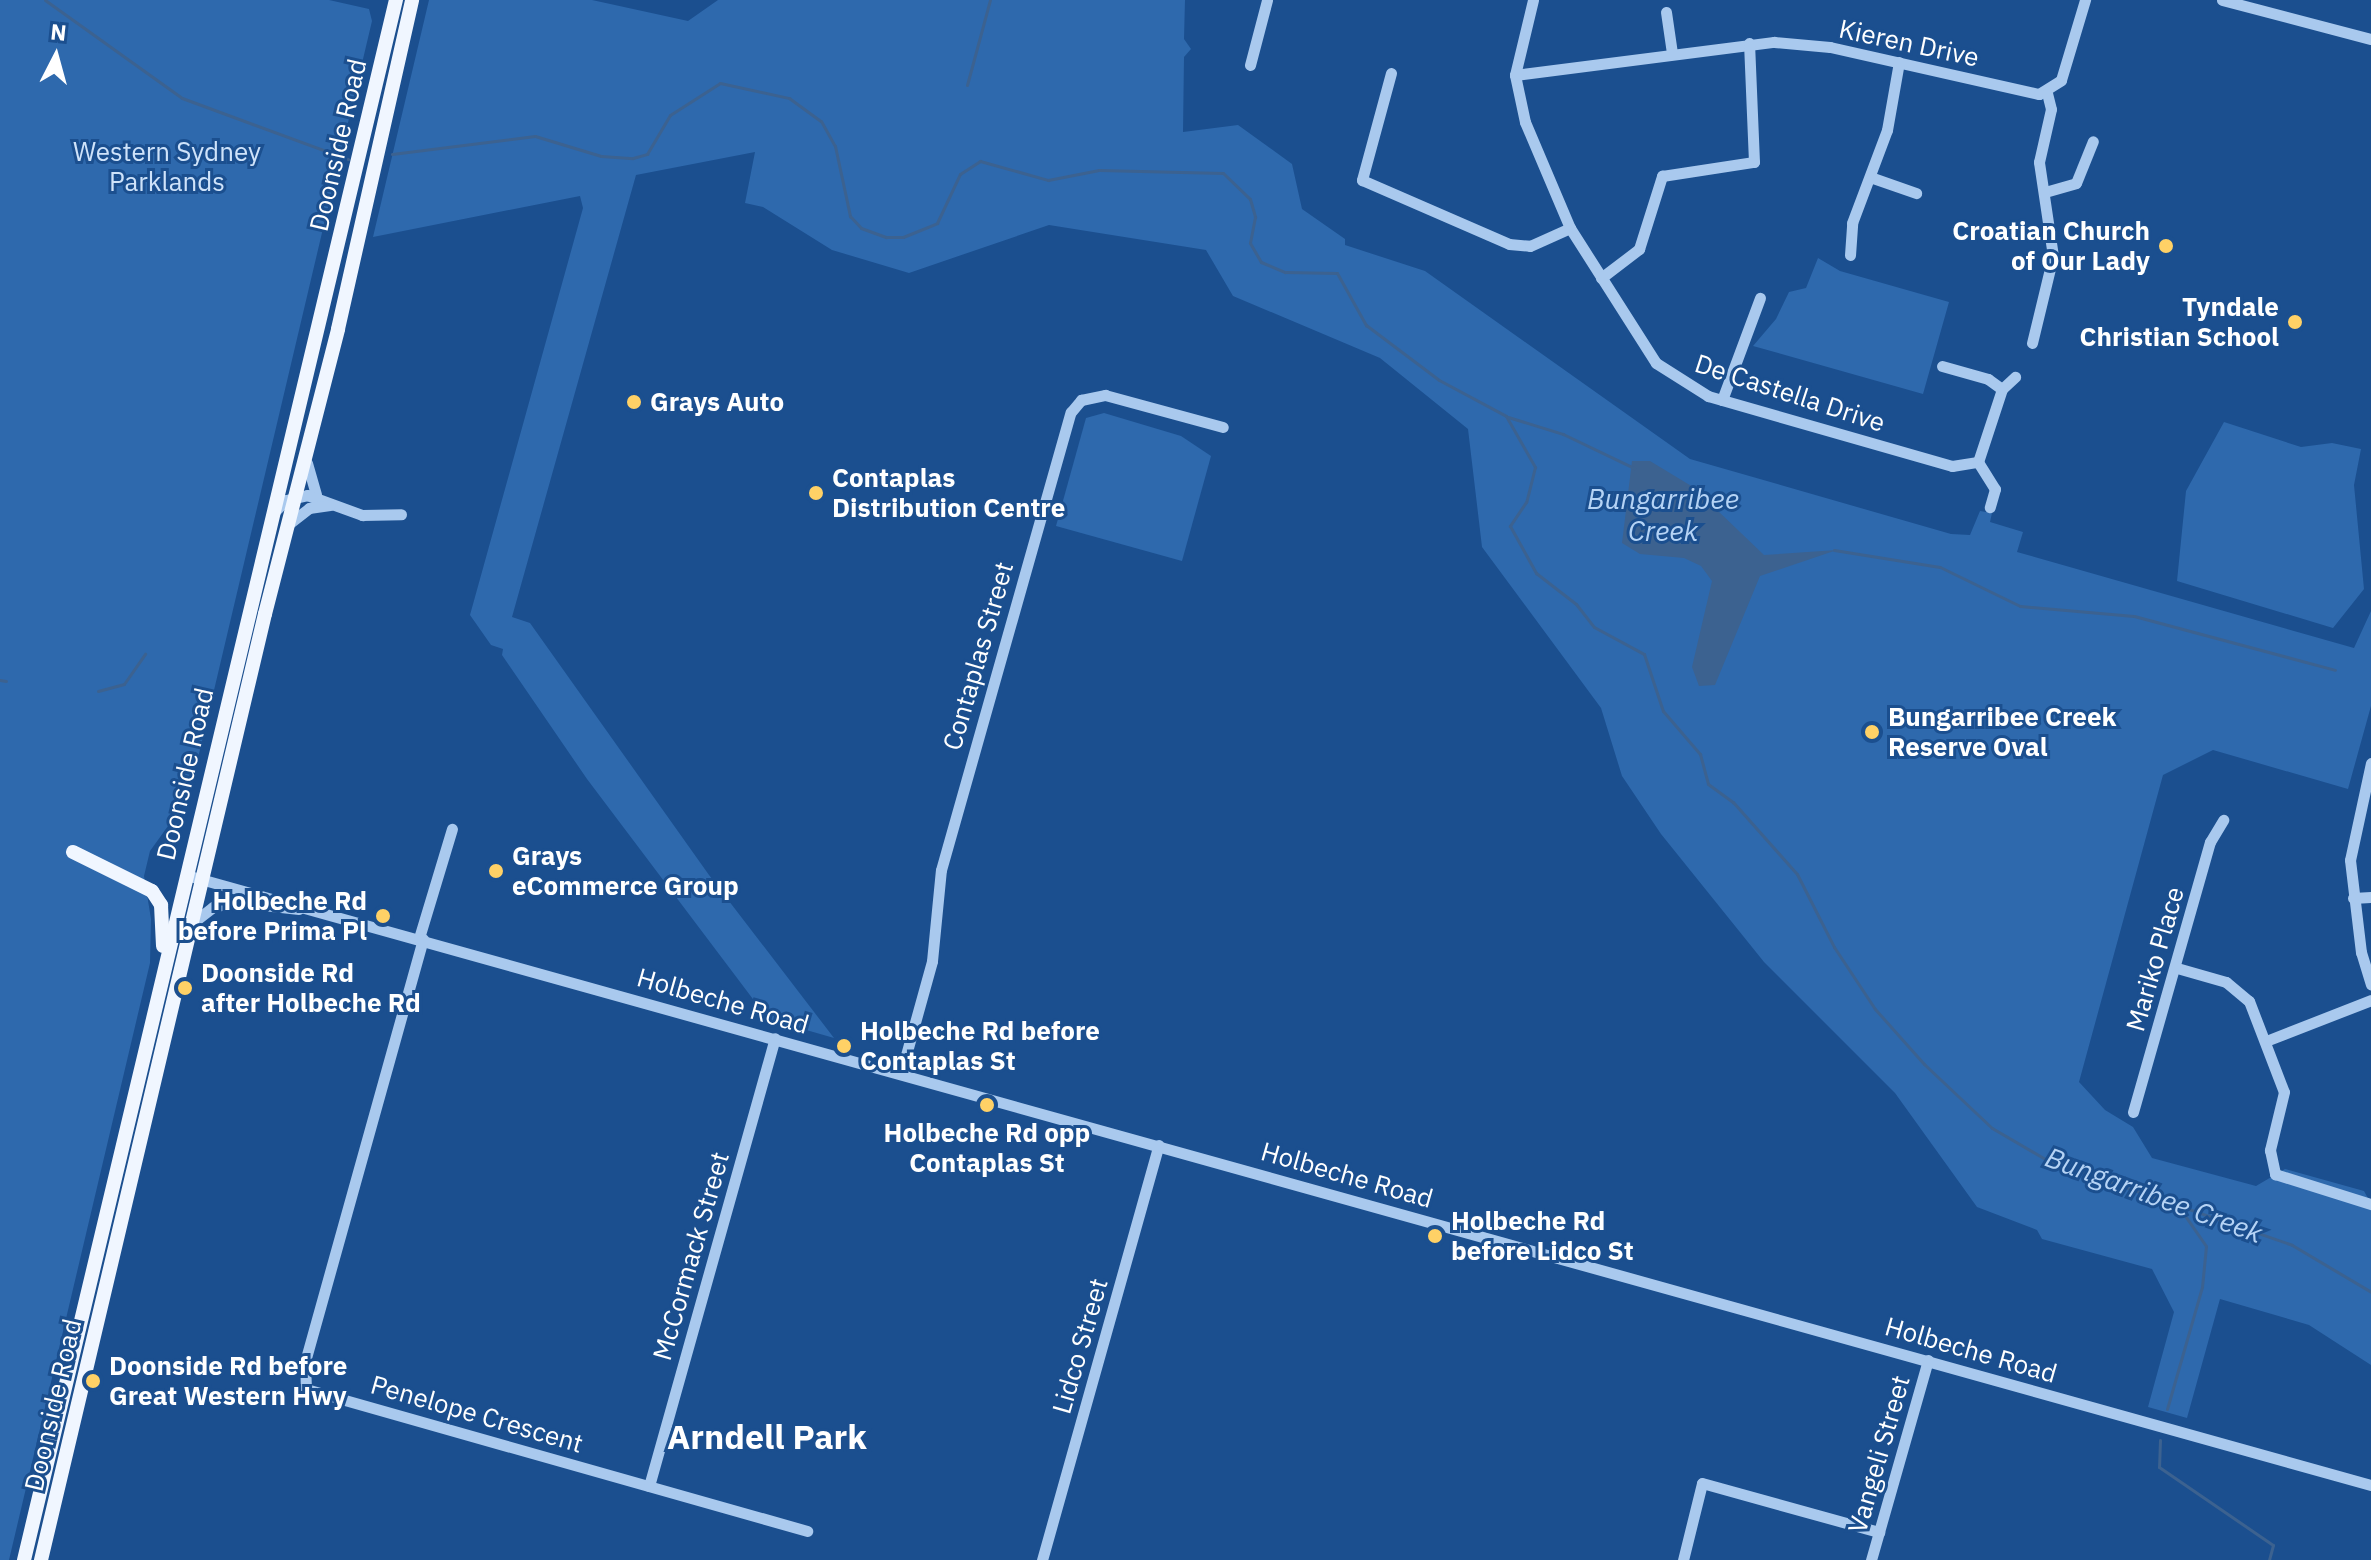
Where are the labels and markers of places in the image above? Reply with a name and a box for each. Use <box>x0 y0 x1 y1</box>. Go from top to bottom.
place label: Croatian Church of Our Lady <box>1952 215 2150 276</box>
marker: Croatian Church of Our Lady <box>2157 237 2175 255</box>
place label: Tyndale Christian School <box>2080 291 2279 352</box>
marker: Tyndale Christian School <box>2286 313 2304 331</box>
place label: Grays Auto <box>650 386 784 418</box>
marker: Grays Auto <box>625 393 643 411</box>
place label: Contaplas Distribution Centre <box>832 462 1065 524</box>
marker: Contaplas Distribution Centre <box>807 484 825 502</box>
place label: Bungarribee Creek Reserve Oval <box>1888 701 2117 762</box>
marker: Bungarribee Creek Reserve Oval <box>1863 723 1881 741</box>
place label: Grays eCommerce Group <box>512 840 739 902</box>
marker: Grays eCommerce Group <box>487 862 505 880</box>
place label: Holbeche Rd before Prima Pl <box>178 885 367 946</box>
marker: Holbeche Rd before Prima Pl <box>374 907 392 925</box>
place label: Doonside Rd after Holbeche Rd <box>201 957 421 1018</box>
marker: Doonside Rd after Holbeche Rd <box>176 979 194 997</box>
place label: Holbeche Rd before Contaplas St <box>860 1015 1100 1076</box>
marker: Holbeche Rd before Contaplas St <box>835 1037 853 1055</box>
marker: Holbeche Rd opp Contaplas St <box>978 1096 996 1114</box>
place label: Holbeche Rd opp Contaplas St <box>884 1117 1090 1178</box>
place label: Holbeche Rd before Lidco St <box>1451 1205 1634 1266</box>
marker: Holbeche Rd before Lidco St <box>1426 1227 1444 1245</box>
place label: Doonside Rd before Great Western Hwy <box>109 1350 347 1412</box>
marker: Doonside Rd before Great Western Hwy <box>84 1372 102 1390</box>

